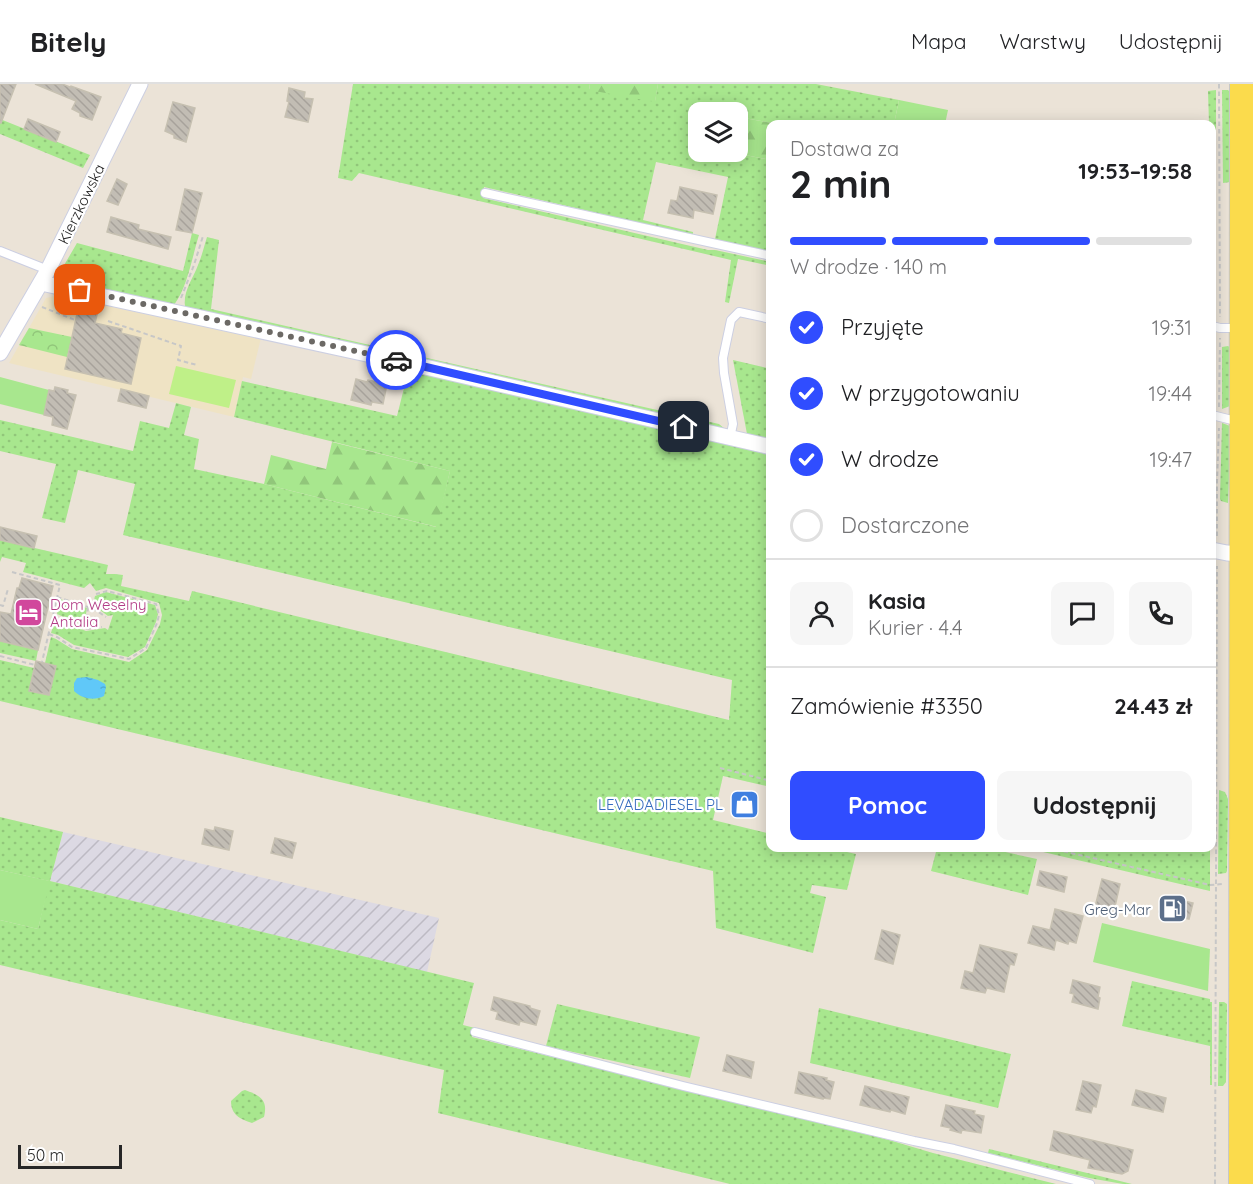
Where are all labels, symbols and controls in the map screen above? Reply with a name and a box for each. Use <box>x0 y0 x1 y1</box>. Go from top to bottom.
text: Bitely <box>30 24 106 59</box>
text: Mapa <box>911 28 966 54</box>
text: Warstwy <box>999 28 1086 54</box>
text: Udostępnij <box>1119 28 1223 54</box>
map controls <box>688 102 748 162</box>
button: layers <box>688 102 748 162</box>
text: Dostawa za <box>790 136 899 161</box>
text: 19:53–19:58 <box>1078 157 1192 185</box>
text: 2 min <box>790 159 892 208</box>
street label: Kierzkowska <box>53 161 109 247</box>
text: W drodze · 140 m <box>790 254 947 279</box>
pin <box>54 264 105 315</box>
icon: bag <box>63 273 96 306</box>
icon: check <box>790 311 823 344</box>
text: Przyjęte <box>841 313 924 341</box>
text: 19:31 <box>1152 315 1192 340</box>
courier <box>366 330 426 390</box>
icon: car <box>380 344 413 377</box>
icon: check <box>790 377 823 410</box>
text: W przygotowaniu <box>841 379 1020 407</box>
text: 19:44 <box>1149 381 1192 406</box>
pin <box>658 401 709 452</box>
icon: home <box>667 410 700 443</box>
icon: check <box>790 443 823 476</box>
text: W drodze <box>841 445 939 473</box>
text: 19:47 <box>1150 447 1192 472</box>
text: Dostarczone <box>841 511 970 539</box>
button: person <box>790 582 853 645</box>
button: chat <box>1051 582 1114 645</box>
button: phone <box>1129 582 1192 645</box>
text: Kasia <box>868 587 926 615</box>
place label: Dom Weselny Antalia <box>50 595 147 631</box>
hotel icon: Dom Weselny Antalia <box>13 597 45 629</box>
text: Kurier · 4.4 <box>868 615 963 640</box>
text: Zamówienie #3350 <box>790 692 983 720</box>
text: 24.43 zł <box>1114 692 1192 720</box>
button: Pomoc <box>790 771 985 840</box>
button: Udostępnij <box>997 771 1192 840</box>
shop icon: LEVADADIESEL PL <box>728 788 760 820</box>
place label: LEVADADIESEL PL <box>598 795 723 814</box>
fuel station icon: Greg-Mar <box>1156 893 1188 925</box>
place label: Greg-Mar <box>1084 900 1151 919</box>
scale bar <box>18 1142 122 1170</box>
text: 50 m <box>27 1145 64 1165</box>

